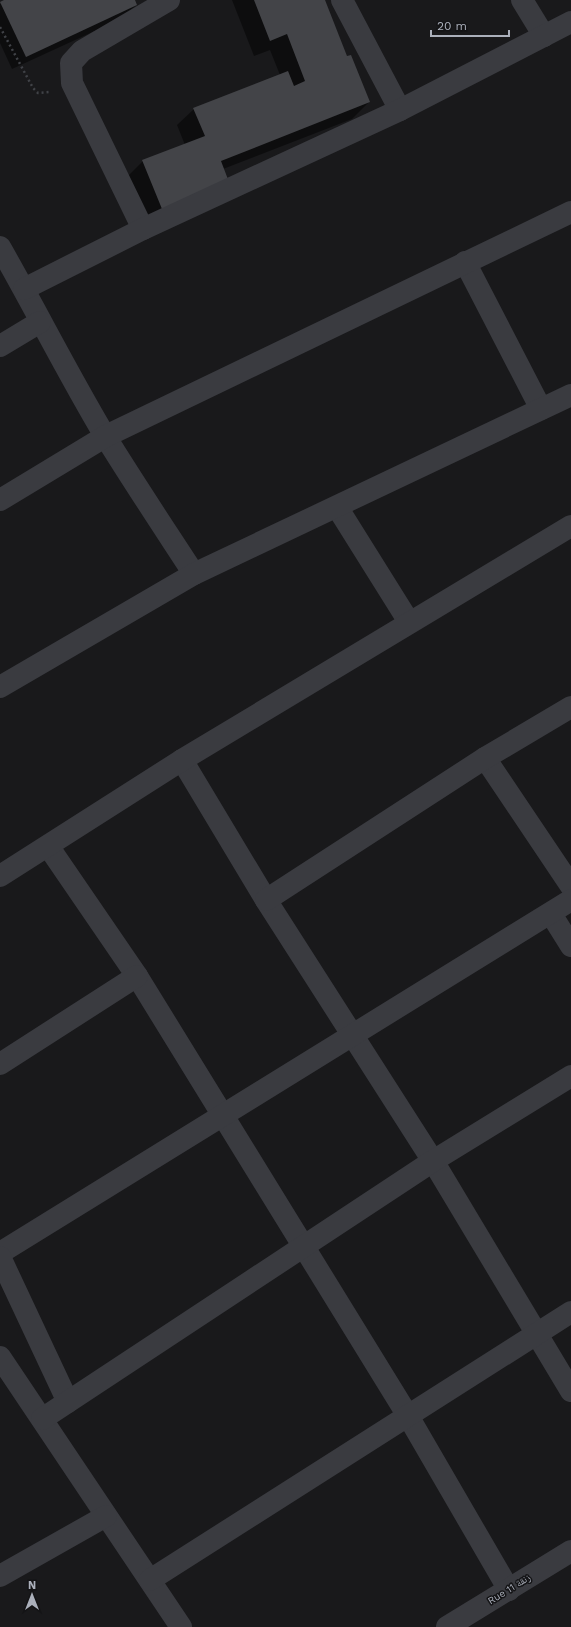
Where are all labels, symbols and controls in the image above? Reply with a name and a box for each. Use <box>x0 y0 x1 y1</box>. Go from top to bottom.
scale bar <box>431 12 509 38</box>
text: 20 m <box>437 19 467 33</box>
street label: Rue 11 زنقة <box>486 1572 532 1606</box>
north arrow <box>12 1575 52 1615</box>
text: N <box>28 1579 36 1592</box>

